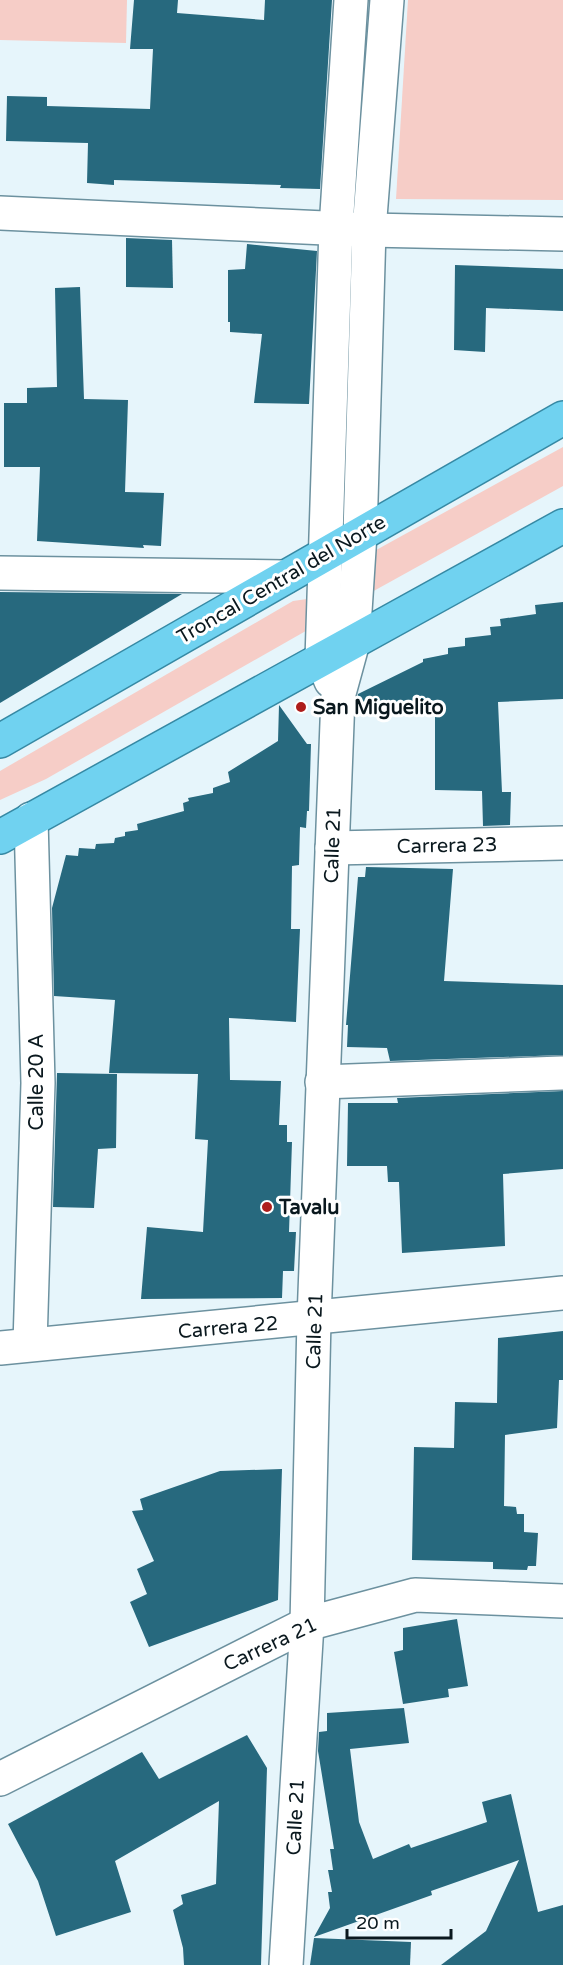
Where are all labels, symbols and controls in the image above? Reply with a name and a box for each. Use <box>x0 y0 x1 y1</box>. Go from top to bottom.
street label: Troncal Central del Norte <box>173 510 390 649</box>
place label: San Miguelito <box>313 696 444 720</box>
marker: San Miguelito <box>294 700 308 714</box>
street label: Calle 21 <box>320 806 346 884</box>
street label: Carrera 23 <box>396 833 498 859</box>
street label: Calle 20 A <box>25 1034 49 1130</box>
place label: Tavalu <box>278 1196 340 1220</box>
marker: Tavalu <box>260 1200 274 1214</box>
street label: Calle 21 <box>302 1292 328 1370</box>
street label: Carrera 22 <box>177 1312 279 1344</box>
street label: Carrera 21 <box>220 1613 321 1677</box>
street label: Calle 21 <box>282 1778 310 1856</box>
scale bar <box>347 1902 450 1940</box>
text: 20 m <box>356 1912 400 1934</box>

